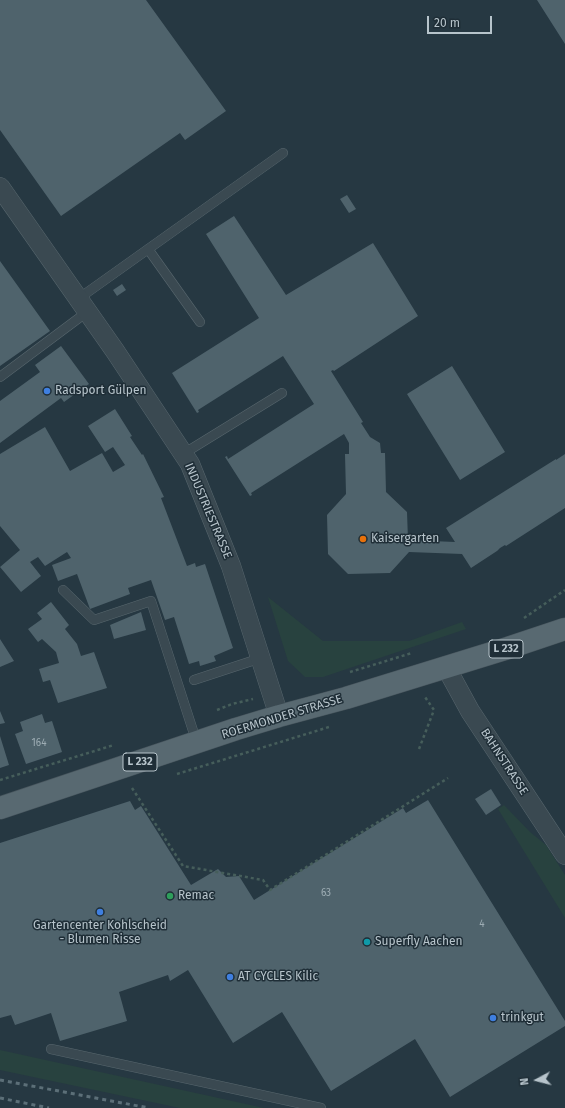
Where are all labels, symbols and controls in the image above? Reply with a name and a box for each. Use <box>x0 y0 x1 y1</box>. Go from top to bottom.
scale bar <box>429 8 494 34</box>
text: 20 m <box>434 16 460 30</box>
place label: Radsport Gülpen <box>55 384 146 398</box>
marker: Radsport Gülpen <box>42 386 52 396</box>
street label: INDUSTRIESTRASSE <box>181 461 235 561</box>
place label: Kaisergarten <box>371 532 439 546</box>
marker: Kaisergarten <box>358 534 368 544</box>
road number: L 232 <box>489 640 523 658</box>
street label: ROERMONDER STRASSE <box>220 692 344 742</box>
street label: BAHNSTRASSE <box>477 726 531 798</box>
house number: 164 <box>32 737 46 749</box>
road number: L 232 <box>123 753 157 771</box>
house number: 63 <box>321 887 331 899</box>
place label: Remac <box>178 889 214 903</box>
marker: Remac <box>165 891 175 901</box>
marker: Gartencenter Kohlscheid - Blumen Risse <box>95 907 105 917</box>
house number: 4 <box>479 918 485 930</box>
place label: Gartencenter Kohlscheid - Blumen Risse <box>33 919 167 947</box>
place label: Superfly Aachen <box>375 935 463 949</box>
marker: Superfly Aachen <box>362 937 372 947</box>
place label: AT CYCLES Kilic <box>238 970 318 984</box>
marker: AT CYCLES Kilic <box>225 972 235 982</box>
place label: trinkgut <box>501 1011 544 1025</box>
marker: trinkgut <box>488 1013 498 1023</box>
north arrow <box>517 1060 557 1100</box>
text: N <box>518 1077 531 1086</box>

